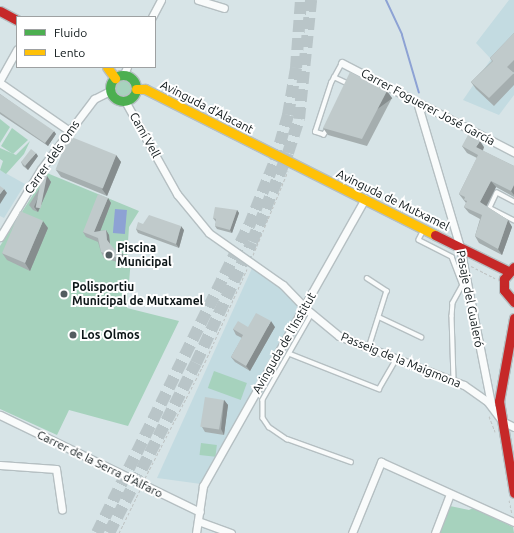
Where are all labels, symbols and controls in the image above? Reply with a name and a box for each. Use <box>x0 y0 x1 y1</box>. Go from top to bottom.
legend <box>16 16 156 68</box>
text: Fluido <box>54 26 87 39</box>
text: Lento <box>54 46 85 59</box>
street label: Carrer Foguerer José García <box>359 66 497 148</box>
street label: Avinguda d'Alacant <box>158 77 256 137</box>
street label: Camí Vell <box>127 110 163 160</box>
street label: Carrer dels Oms <box>21 118 83 196</box>
street label: Avinguda de Mutxamel <box>334 166 452 234</box>
place label: Piscina Municipal <box>117 241 172 269</box>
street label: Pasaje del Gualeró <box>454 249 486 349</box>
marker: Piscina Municipal <box>104 250 114 260</box>
place label: Polisportiu Municipal de Mutxamel <box>72 280 203 308</box>
marker: Polisportiu Municipal de Mutxamel <box>59 289 69 299</box>
street label: Avinguda de l'Institut <box>249 290 319 396</box>
place label: Los Olmos <box>81 328 140 342</box>
street label: Passeig de la Maigmona <box>339 329 463 391</box>
marker: Los Olmos <box>68 330 78 340</box>
street label: Carrer de la Serra d'Alfaro <box>35 427 165 501</box>

